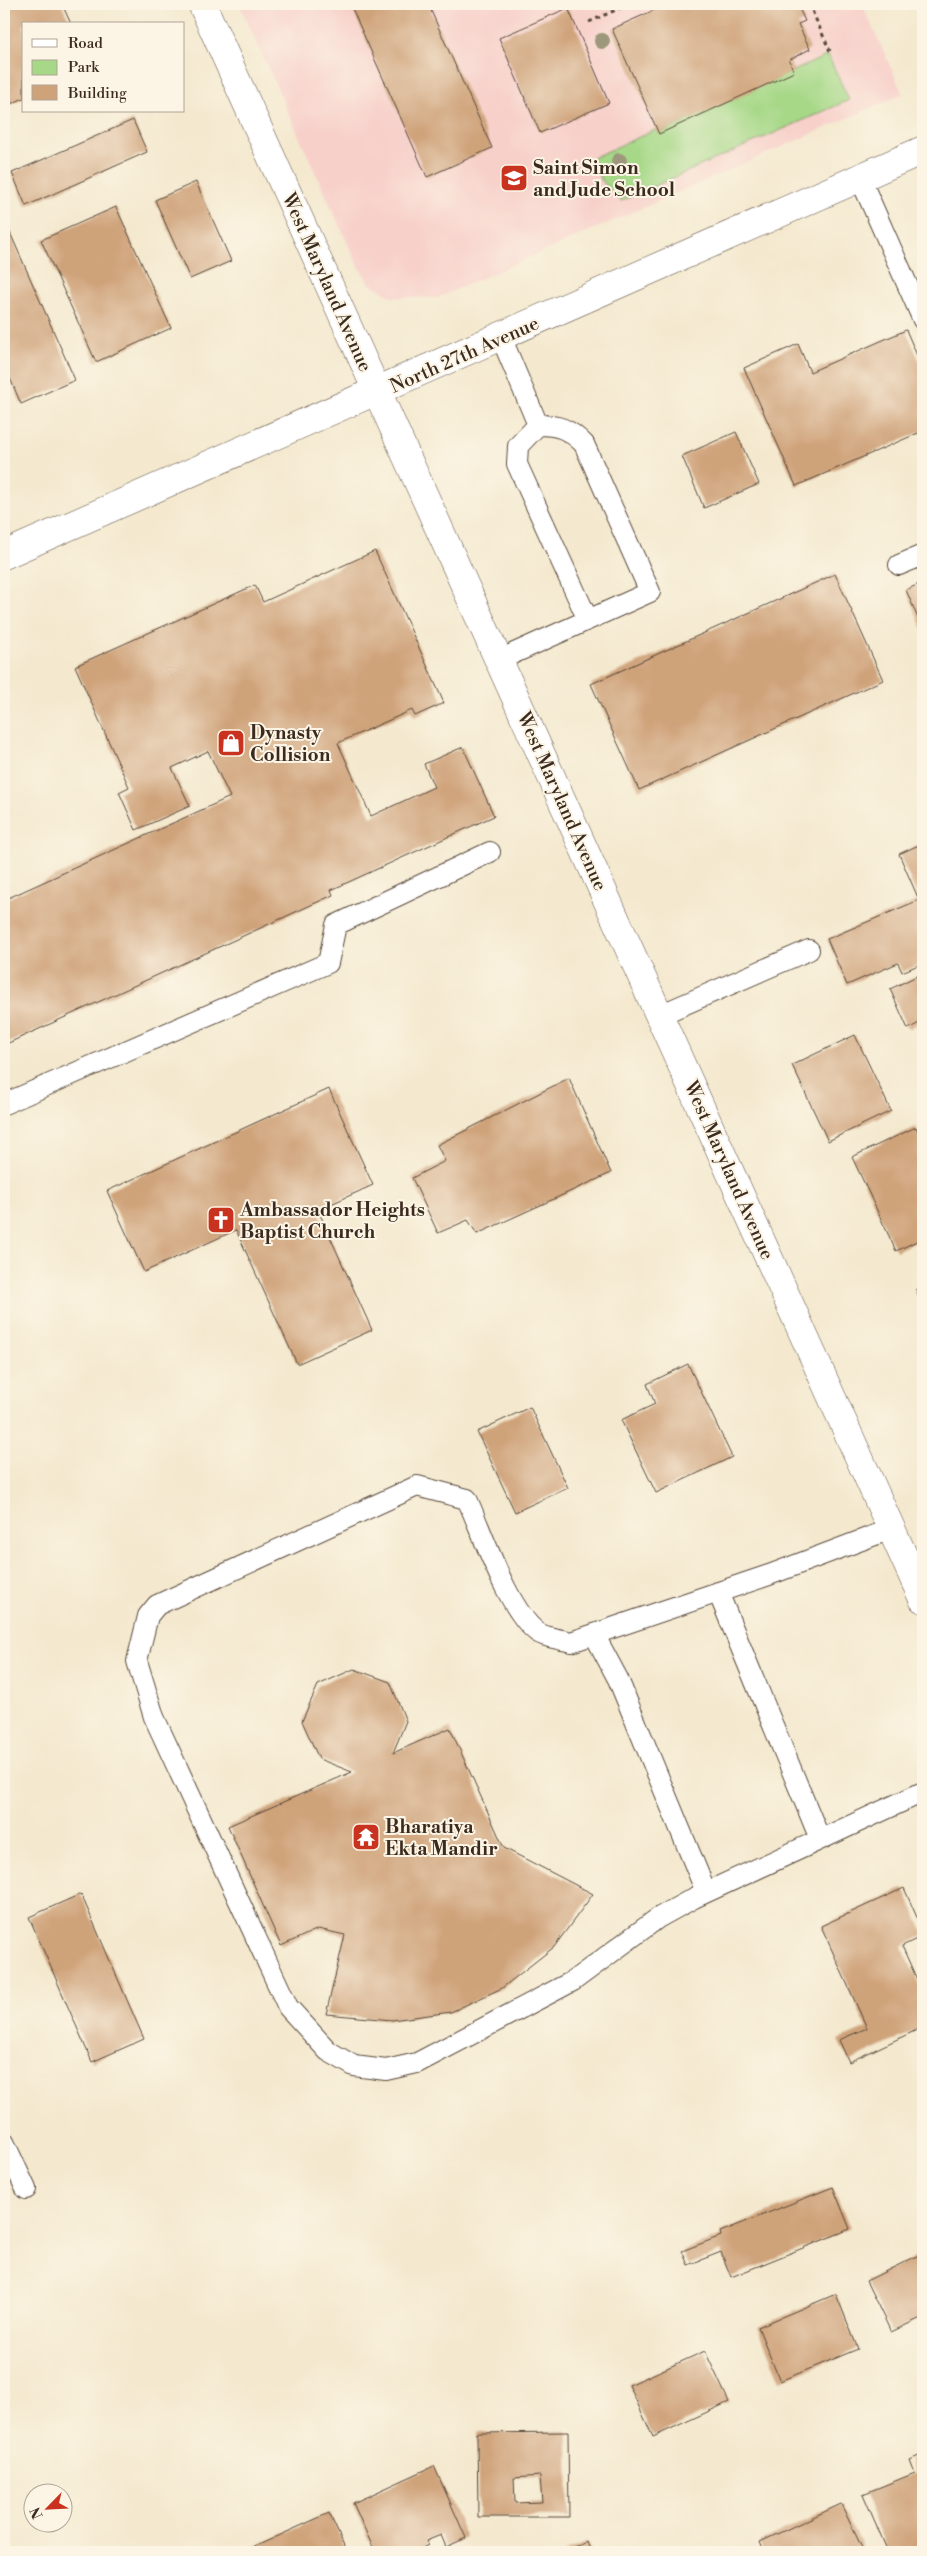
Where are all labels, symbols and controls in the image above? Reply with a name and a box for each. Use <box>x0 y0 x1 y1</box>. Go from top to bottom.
legend <box>22 22 185 112</box>
text: Road <box>68 34 103 53</box>
text: Park <box>68 58 100 77</box>
text: Building <box>67 84 127 103</box>
place label: Saint Simon and Jude School <box>533 156 675 202</box>
school or university icon: Saint Simon and Jude School <box>499 163 529 193</box>
street label: West Maryland Avenue <box>276 188 377 376</box>
street label: North 27th Avenue <box>386 311 543 399</box>
street label: West Maryland Avenue <box>511 707 612 895</box>
place label: Dynasty Collision <box>250 721 331 767</box>
shop icon: Dynasty Collision <box>216 728 246 758</box>
street label: West Maryland Avenue <box>678 1076 779 1264</box>
place label: Ambassador Heights Baptist Church <box>239 1198 425 1244</box>
church icon: Ambassador Heights Baptist Church <box>206 1205 236 1235</box>
place label: Bharatiya Ekta Mandir <box>385 1815 498 1861</box>
temple icon: Bharatiya Ekta Mandir <box>351 1822 381 1852</box>
north arrow <box>22 2484 72 2534</box>
text: N <box>27 2504 48 2522</box>

